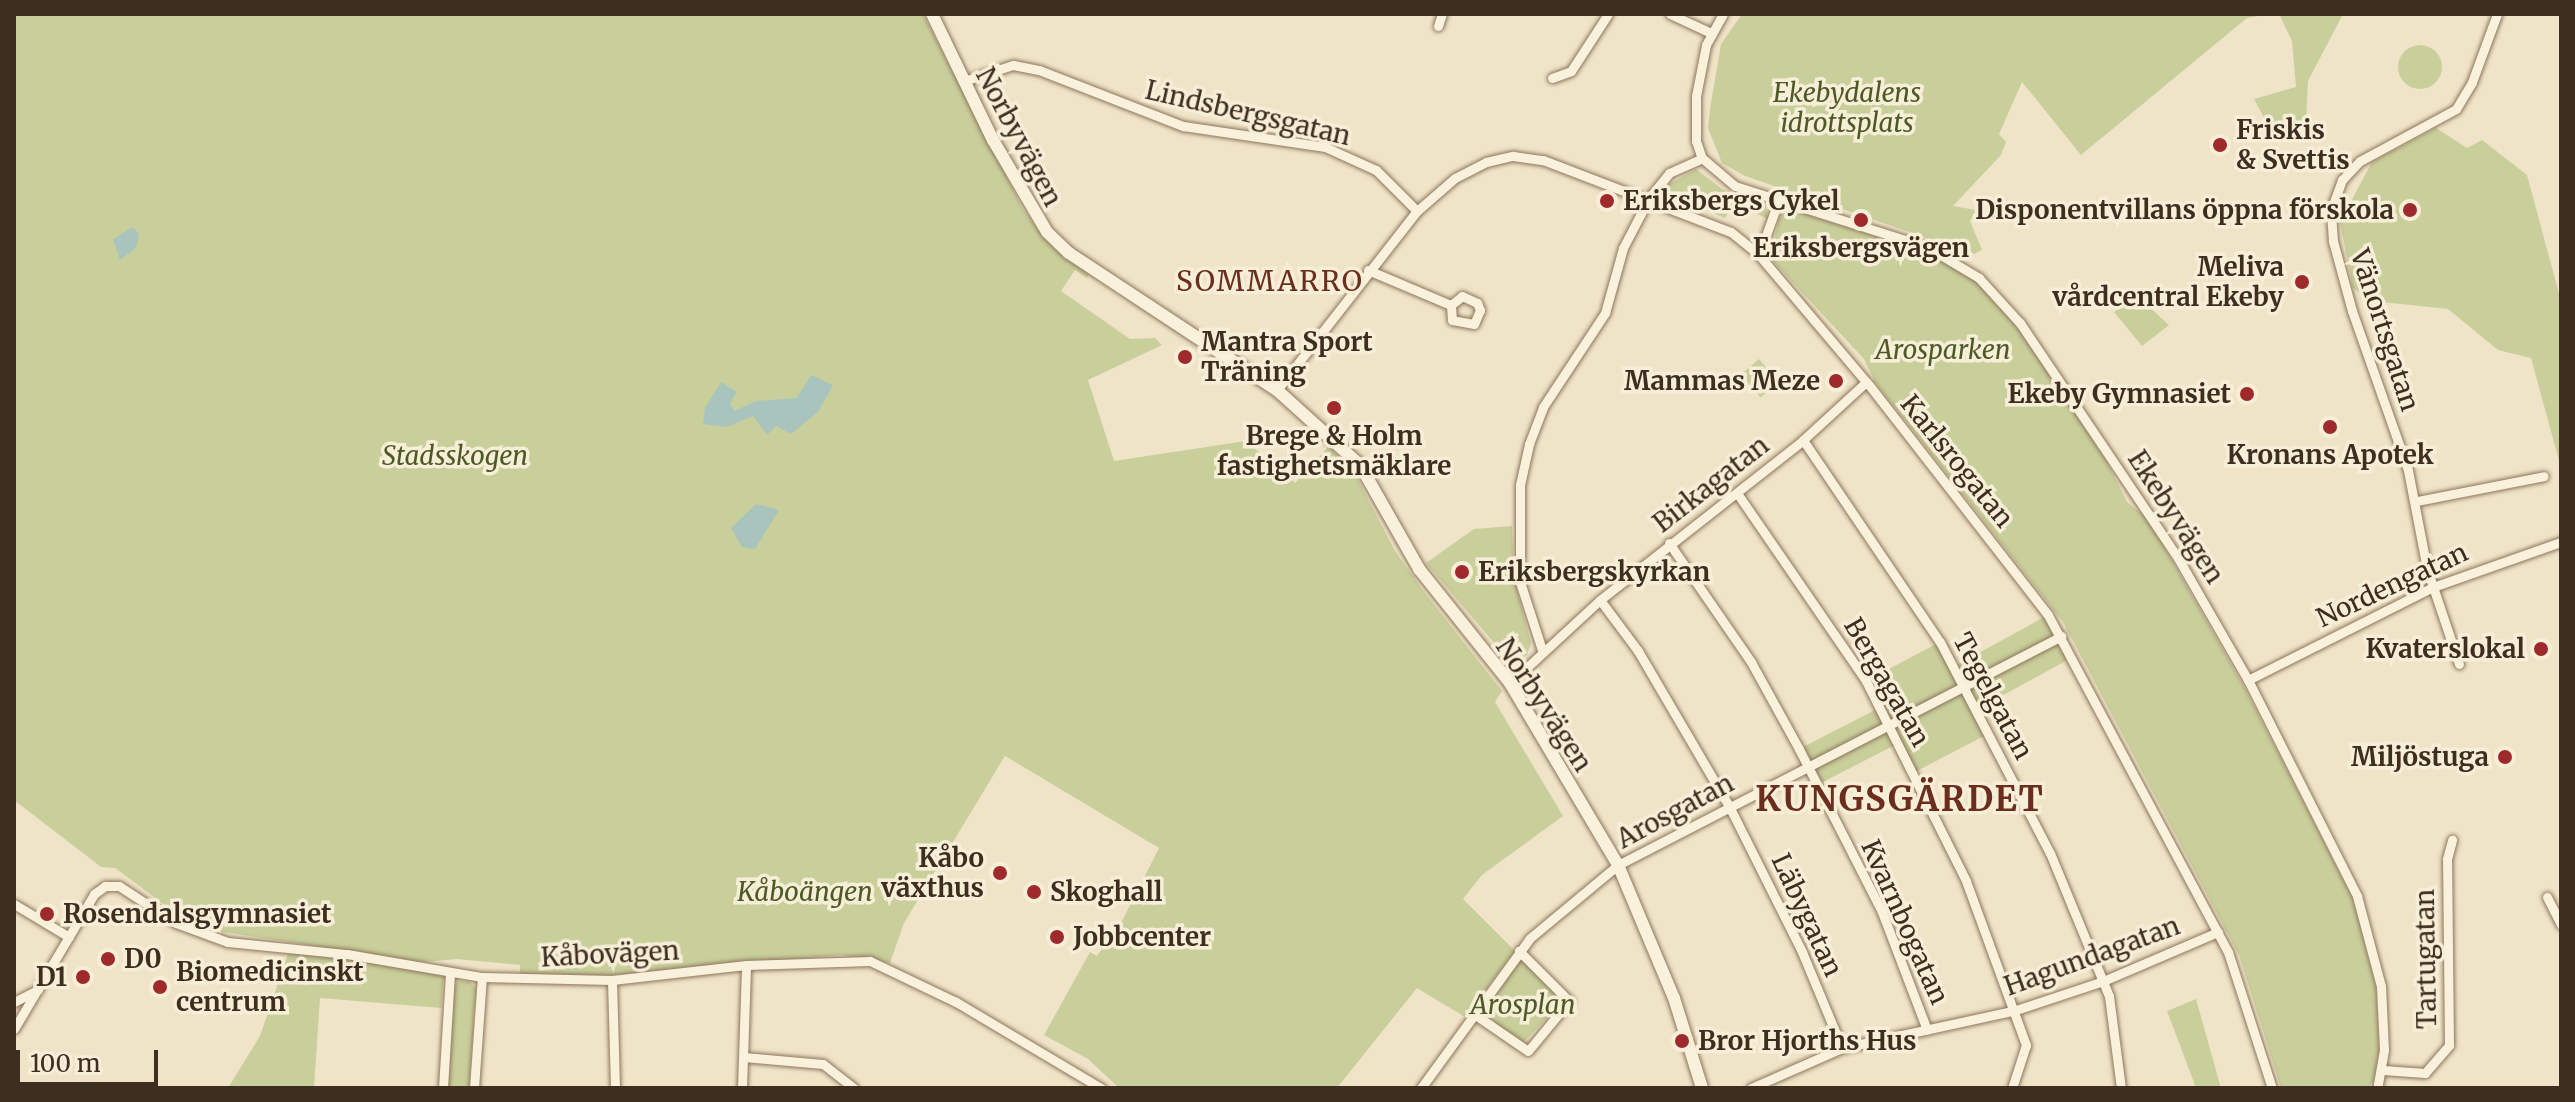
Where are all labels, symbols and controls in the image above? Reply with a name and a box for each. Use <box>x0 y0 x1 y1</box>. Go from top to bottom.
street label: Norbyvägen <box>969 62 1069 212</box>
street label: Lindsbergsgatan <box>1142 74 1354 152</box>
park label: Ekebydalens idrottsplats <box>1773 77 1921 138</box>
place label: Friskis & Svettis <box>2236 114 2350 176</box>
marker: Friskis & Svettis <box>2211 136 2229 154</box>
place label: Eriksbergs Cykel <box>1623 185 1839 217</box>
marker: Eriksbergs Cykel <box>1598 192 1616 210</box>
place label: Disponentvillans öppna förskola <box>1975 194 2394 226</box>
marker: Disponentvillans öppna förskola <box>2401 201 2419 219</box>
marker: Eriksbergsvägen <box>1852 211 1870 229</box>
place label: Eriksbergsvägen <box>1753 232 1969 264</box>
street label: Vänortsgatan <box>2344 245 2426 415</box>
place label: Meliva vårdcentral Ekeby <box>2052 251 2284 312</box>
district label: SOMMARRO <box>1176 264 1364 298</box>
marker: Meliva vårdcentral Ekeby <box>2291 271 2313 293</box>
place label: Mantra Sport Träning <box>1201 326 1373 388</box>
park label: Arosparken <box>1876 334 2010 366</box>
marker: Mantra Sport Träning <box>1176 348 1194 366</box>
place label: Mammas Meze <box>1624 365 1820 397</box>
marker: Mammas Meze <box>1827 372 1845 390</box>
place label: Ekeby Gymnasiet <box>2007 378 2231 410</box>
marker: Ekeby Gymnasiet <box>2238 385 2256 403</box>
street label: Karlsrogatan <box>1894 388 2020 534</box>
marker: Brege & Holm fastighetsmäklare <box>1325 399 1343 417</box>
marker: Kronans Apotek <box>2321 418 2339 436</box>
place label: Brege & Holm fastighetsmäklare <box>1217 420 1451 482</box>
street label: Birkagatan <box>1647 429 1775 539</box>
place label: Kronans Apotek <box>2226 439 2434 471</box>
park label: Stadsskogen <box>382 440 528 472</box>
street label: Ekebyvägen <box>2121 445 2231 589</box>
street label: Nordengatan <box>2311 536 2473 634</box>
place label: Eriksbergskyrkan <box>1478 556 1710 588</box>
marker: Eriksbergskyrkan <box>1453 563 1471 581</box>
street label: Bergagatan <box>1838 612 1936 752</box>
street label: Tegelgatan <box>1947 627 2039 765</box>
street label: Norbyvägen <box>1489 633 1599 777</box>
place label: Kvaterslokal <box>2366 633 2525 665</box>
marker: Kvaterslokal <box>2532 640 2550 658</box>
place label: Miljöstuga <box>2351 741 2489 773</box>
marker: Miljöstuga <box>2496 748 2514 766</box>
street label: Arosgatan <box>1611 767 1739 855</box>
district label: KUNGSGÄRDET <box>1755 780 2045 820</box>
street label: Kvarnbogatan <box>1855 835 1955 1009</box>
place label: Kåbo växthus <box>881 842 984 904</box>
street label: Läbygatan <box>1765 849 1849 981</box>
marker: Kåbo växthus <box>991 864 1009 882</box>
park label: Kåboängen <box>737 876 873 908</box>
place label: Skoghall <box>1050 876 1162 908</box>
marker: Skoghall <box>1025 883 1043 901</box>
street label: Tartugatan <box>2409 889 2443 1029</box>
place label: Rosendalsgymnasiet <box>63 898 332 930</box>
marker: Rosendalsgymnasiet <box>38 905 56 923</box>
street label: Hagundagatan <box>2000 910 2184 1002</box>
place label: Jobbcenter <box>1073 921 1211 953</box>
marker: Jobbcenter <box>1048 928 1066 946</box>
street label: Kåbovägen <box>540 935 680 973</box>
place label: D0 <box>124 943 162 975</box>
marker: D0 <box>99 950 117 968</box>
place label: Biomedicinskt centrum <box>176 956 364 1018</box>
place label: D1 <box>36 961 67 993</box>
marker: D1 <box>74 968 92 986</box>
marker: Biomedicinskt centrum <box>151 978 169 996</box>
park label: Arosplan <box>1471 989 1575 1021</box>
place label: Bror Hjorths Hus <box>1698 1025 1916 1057</box>
marker: Bror Hjorths Hus <box>1673 1032 1691 1050</box>
scale bar <box>20 1034 162 1084</box>
text: 100 m <box>30 1048 100 1079</box>

